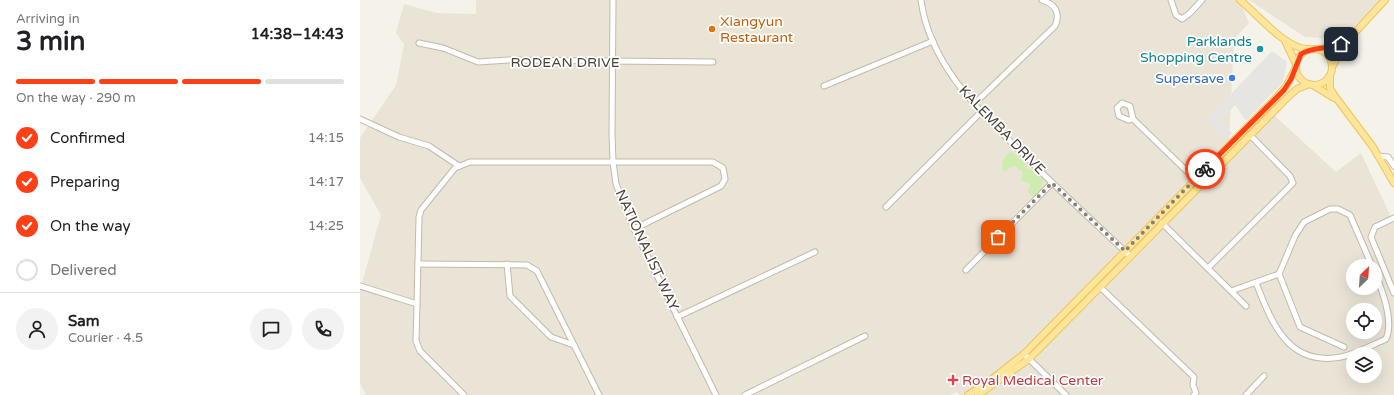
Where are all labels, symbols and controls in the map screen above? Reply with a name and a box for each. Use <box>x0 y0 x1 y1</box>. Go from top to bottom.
text: Arriving in <box>16 11 80 27</box>
place label: Xiangyun Restaurant <box>720 13 794 46</box>
marker: Xiangyun Restaurant <box>707 24 717 34</box>
text: 14:38–14:43 <box>251 25 344 43</box>
text: 3 min <box>16 26 85 57</box>
pin <box>1324 27 1358 61</box>
place label: Parklands Shopping Centre <box>1140 33 1252 66</box>
icon: home <box>1330 33 1352 55</box>
marker: Parklands Shopping Centre <box>1255 44 1265 54</box>
street label: RODEAN DRIVE <box>510 54 620 71</box>
place label: Supersave <box>1155 70 1224 87</box>
marker: Supersave <box>1227 73 1237 83</box>
street label: KALEMBA DRIVE <box>955 82 1049 178</box>
text: On the way · 290 m <box>16 90 136 106</box>
icon: check <box>16 127 38 149</box>
text: Confirmed <box>50 129 125 147</box>
text: 14:15 <box>308 130 344 146</box>
courier <box>1185 149 1225 189</box>
icon: bike <box>1194 158 1216 180</box>
icon: check <box>16 171 38 193</box>
text: Preparing <box>50 173 120 191</box>
text: 14:17 <box>308 174 344 190</box>
street label: NATIONALIST WAY <box>612 187 682 313</box>
icon: check <box>16 215 38 237</box>
text: On the way <box>50 217 130 235</box>
text: 14:25 <box>308 218 344 234</box>
pin <box>981 220 1015 254</box>
icon: bag <box>987 226 1009 248</box>
north arrow <box>1346 259 1382 295</box>
map controls <box>1346 259 1382 383</box>
text: Delivered <box>50 261 117 279</box>
button: locate <box>1346 303 1382 339</box>
button: person <box>16 308 58 350</box>
button: chat <box>250 308 292 350</box>
button: phone <box>302 308 344 350</box>
text: Sam <box>68 312 99 330</box>
text: Courier · 4.5 <box>68 330 143 346</box>
button: layers <box>1346 347 1382 383</box>
place label: Royal Medical Center <box>962 372 1104 389</box>
marker: Royal Medical Center <box>947 374 959 386</box>

